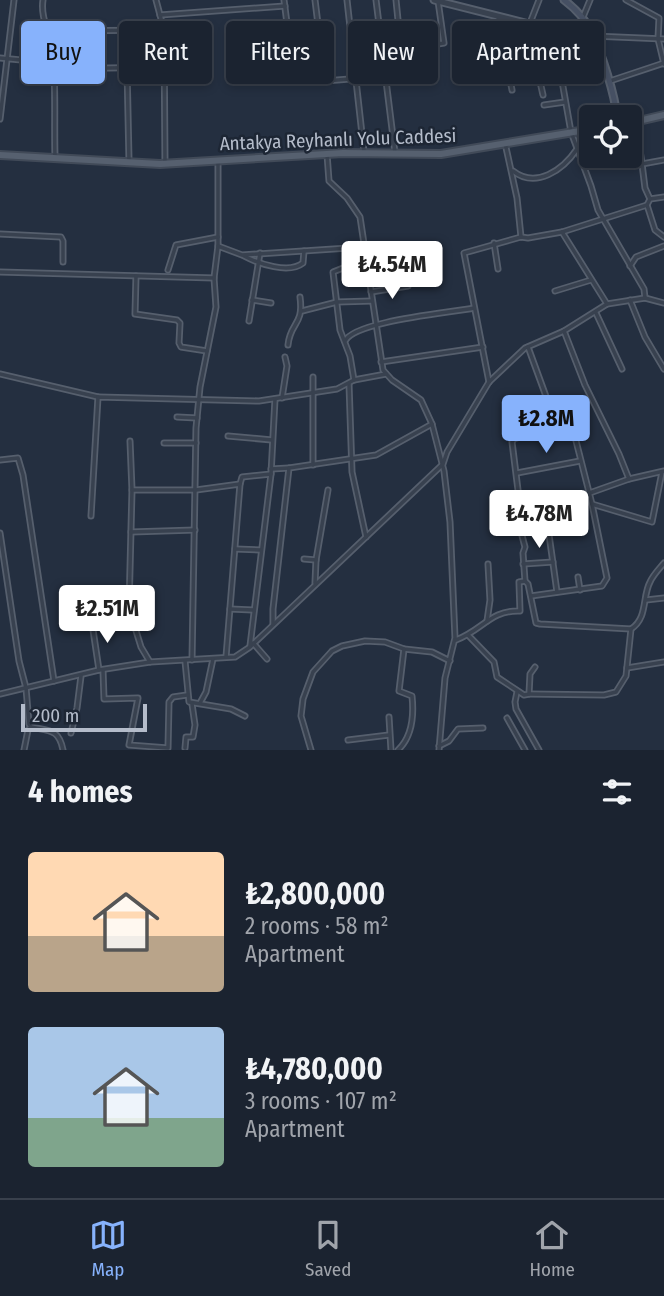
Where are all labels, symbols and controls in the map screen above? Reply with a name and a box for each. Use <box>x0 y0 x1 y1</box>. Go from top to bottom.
chip: Buy <box>21 21 105 84</box>
chip: Rent <box>119 21 212 84</box>
chip: Filters <box>226 21 334 84</box>
chip: New <box>348 21 438 84</box>
chip: Apartment <box>452 21 604 84</box>
map controls <box>579 105 642 168</box>
button: locate <box>579 105 642 168</box>
street label: Antakya Reyhanlı Yolu Caddesi <box>219 124 457 155</box>
pin: ₺4.54M <box>335 242 449 301</box>
text: ₺4.54M <box>358 250 426 278</box>
pin: ₺2.8M <box>497 396 595 455</box>
text: ₺2.8M <box>518 404 574 432</box>
pin: ₺4.78M <box>482 490 596 550</box>
text: ₺4.78M <box>505 499 573 527</box>
pin: ₺2.51M <box>50 586 164 645</box>
text: ₺2.51M <box>75 594 139 622</box>
scale bar <box>21 701 147 733</box>
text: 200 m <box>32 704 79 727</box>
icon: filters <box>598 773 636 811</box>
text: 4 homes <box>28 774 133 810</box>
text: ₺2,800,000 <box>245 876 385 912</box>
icon: home <box>84 880 168 964</box>
text: 2 rooms · 58 m² <box>245 912 389 940</box>
text: Apartment <box>245 940 345 968</box>
text: ₺4,780,000 <box>245 1051 383 1087</box>
icon: home <box>84 1055 168 1139</box>
text: 3 rooms · 107 m² <box>245 1087 397 1115</box>
text: Apartment <box>245 1115 345 1143</box>
tab: Map <box>89 1216 127 1281</box>
tab: Saved <box>305 1216 351 1281</box>
tab: Home <box>529 1216 575 1281</box>

